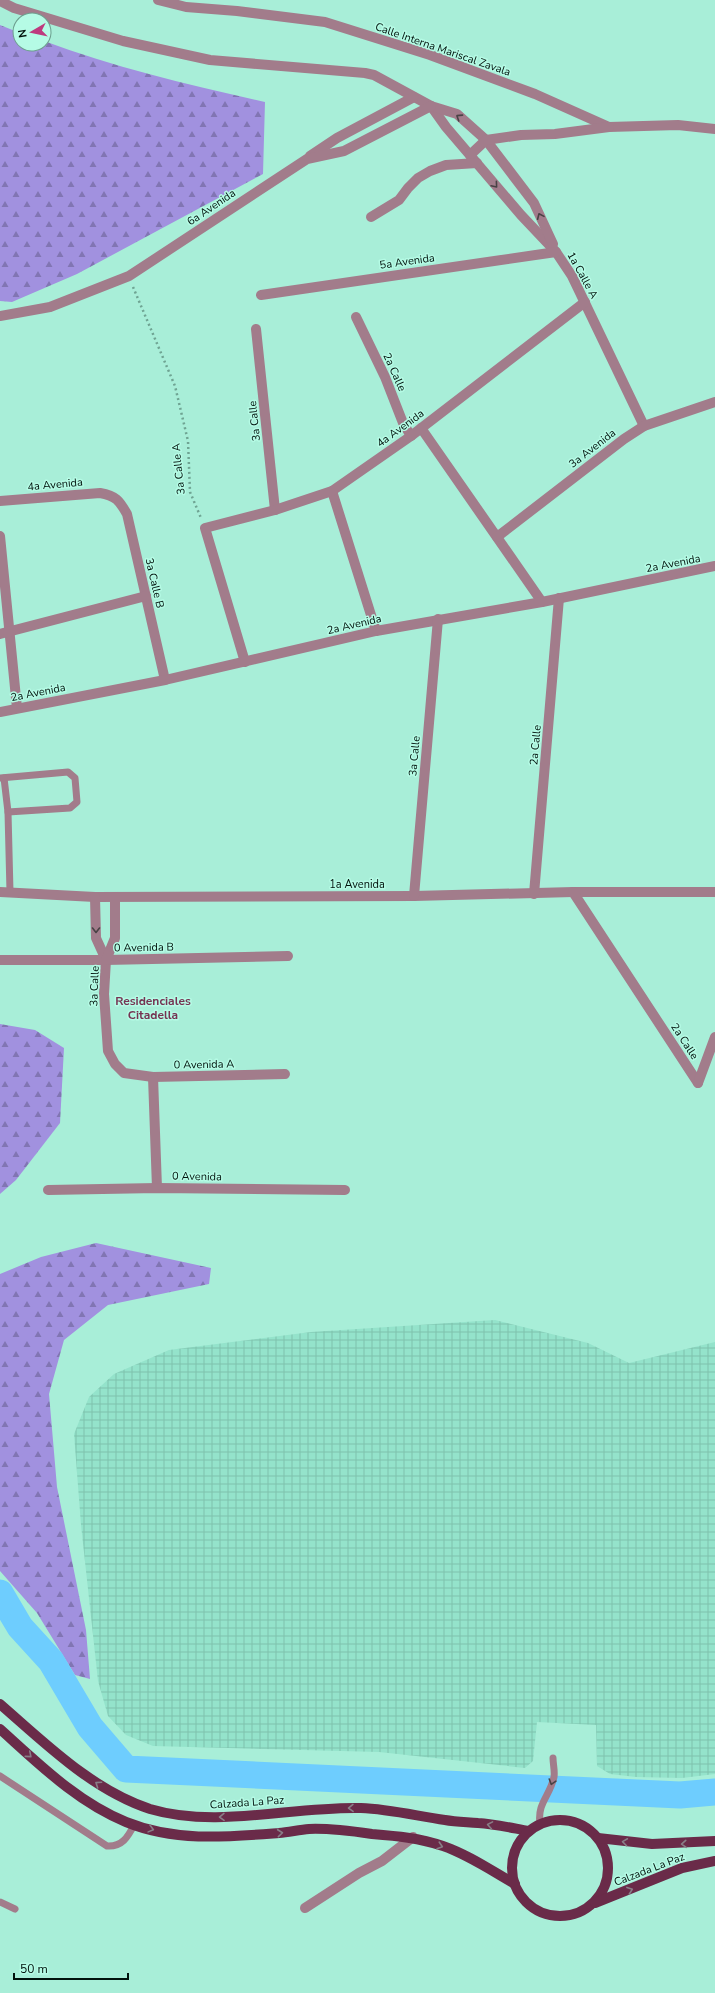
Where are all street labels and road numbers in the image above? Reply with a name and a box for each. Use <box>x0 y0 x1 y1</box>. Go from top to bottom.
street label: Calle Interna Mariscal Zavala <box>373 19 513 80</box>
street label: 6a Avenida <box>184 186 239 229</box>
street label: 1a Calle A <box>564 249 602 301</box>
street label: 5a Avenida <box>379 250 436 273</box>
street label: 2a Calle <box>379 351 410 394</box>
street label: 3a Calle <box>245 400 264 442</box>
street label: 4a Avenida <box>373 406 427 451</box>
street label: 3a Avenida <box>566 425 619 471</box>
street label: 3a Calle A <box>168 443 189 495</box>
street label: 4a Avenida <box>27 475 83 494</box>
street label: 2a Avenida <box>644 551 702 576</box>
street label: 3a Calle B <box>141 557 168 610</box>
street label: 2a Avenida <box>325 611 383 638</box>
street label: 2a Avenida <box>9 680 67 705</box>
street label: 2a Calle <box>526 724 545 766</box>
street label: 3a Calle <box>405 735 424 777</box>
street label: 1a Avenida <box>329 877 385 892</box>
street label: 0 Avenida B <box>114 939 174 956</box>
street label: 3a Calle <box>86 965 103 1007</box>
street label: 2a Calle <box>667 1020 702 1063</box>
street label: 0 Avenida A <box>174 1056 234 1073</box>
street label: 0 Avenida <box>172 1169 222 1184</box>
street label: Calzada La Paz <box>209 1792 285 1813</box>
street label: Calzada La Paz <box>612 1849 687 1890</box>

